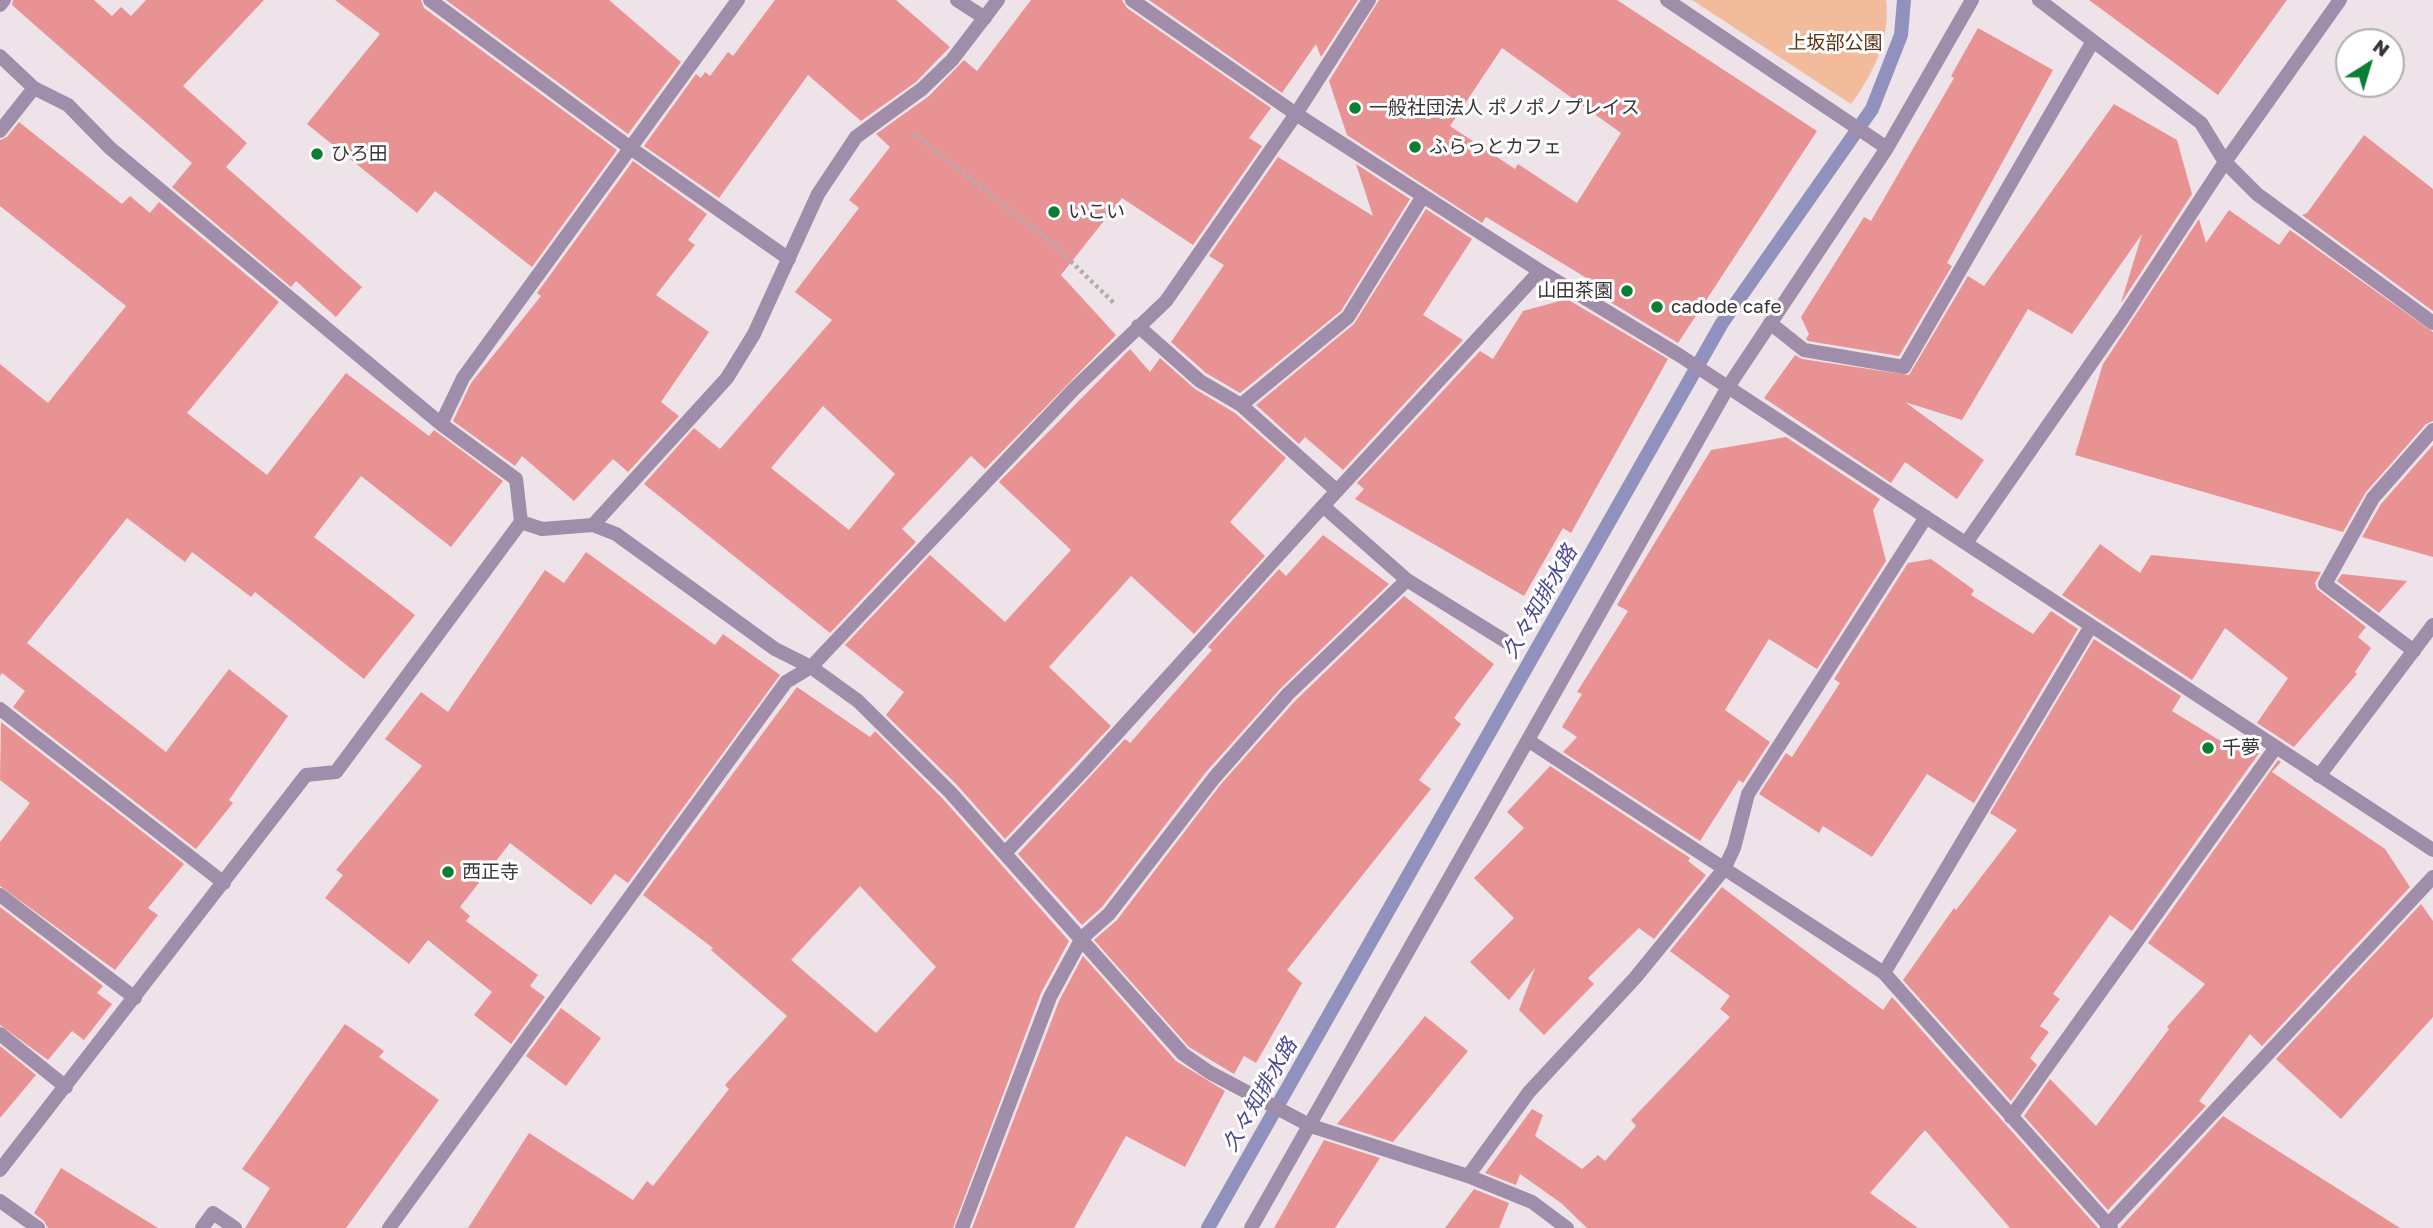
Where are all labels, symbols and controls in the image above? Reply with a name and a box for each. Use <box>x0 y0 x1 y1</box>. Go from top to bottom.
north arrow <box>2335 28 2405 98</box>
park label: 上坂部公園 <box>1788 32 1882 54</box>
text: N <box>2369 34 2394 61</box>
place label: 一般社団法人 ポノポノプレイス <box>1369 97 1640 119</box>
marker: 一般社団法人 ポノポノプレイス <box>1347 100 1363 116</box>
place label: ふらっとカフェ <box>1429 136 1562 158</box>
marker: ふらっとカフェ <box>1407 139 1423 155</box>
place label: ひろ田 <box>331 143 388 165</box>
marker: ひろ田 <box>309 146 325 162</box>
place label: いこい <box>1068 201 1125 223</box>
marker: いこい <box>1046 204 1062 220</box>
place label: 山田茶園 <box>1537 280 1613 302</box>
marker: 山田茶園 <box>1619 283 1635 299</box>
place label: cadode cafe <box>1671 296 1781 318</box>
marker: cadode cafe <box>1649 299 1665 315</box>
water label: 久々知排水路 <box>1498 541 1582 663</box>
place label: 千夢 <box>2222 737 2260 759</box>
marker: 千夢 <box>2200 740 2216 756</box>
place label: 西正寺 <box>462 861 519 883</box>
marker: 西正寺 <box>440 864 456 880</box>
water label: 久々知排水路 <box>1218 1034 1302 1156</box>

